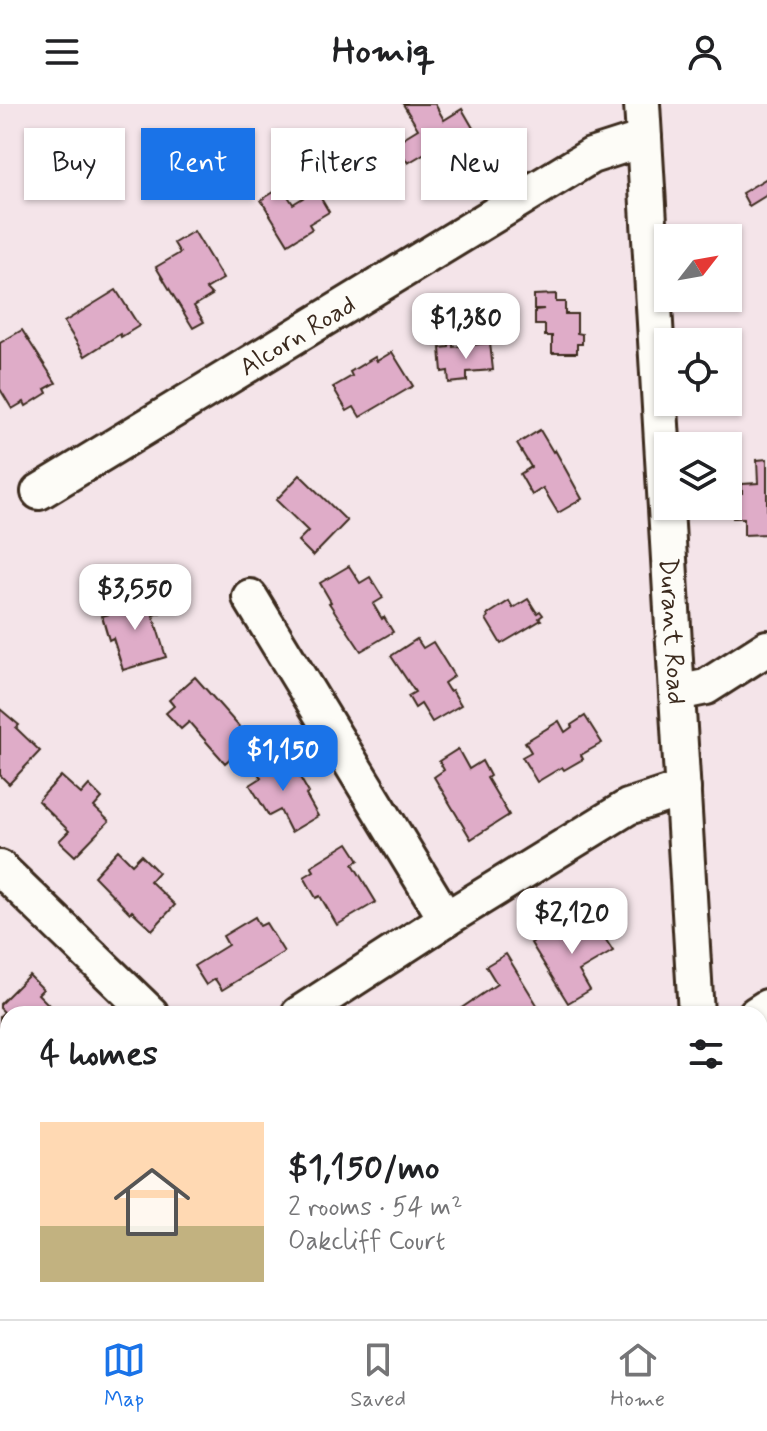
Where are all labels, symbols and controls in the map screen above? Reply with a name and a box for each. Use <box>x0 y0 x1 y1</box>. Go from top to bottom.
text: Homiq <box>332 29 435 76</box>
icon: menu <box>40 30 84 74</box>
icon: person <box>683 30 727 74</box>
chip: Buy <box>24 128 125 200</box>
chip: Rent <box>141 128 255 200</box>
chip: Filters <box>271 128 405 200</box>
chip: New <box>421 128 527 200</box>
north arrow <box>654 224 742 312</box>
map controls <box>654 224 742 520</box>
street label: Alcorn Road <box>234 288 362 385</box>
pin: $1,380 <box>401 293 531 361</box>
text: $1,380 <box>430 302 502 336</box>
button: locate <box>654 328 742 416</box>
button: layers <box>654 432 742 520</box>
street label: Durant Road <box>650 557 693 706</box>
pin: $3,550 <box>70 564 200 632</box>
text: $3,550 <box>97 573 173 607</box>
pin: $1,150 <box>218 725 348 793</box>
text: $1,150 <box>247 734 319 768</box>
pin: $2,120 <box>507 888 637 956</box>
text: $2,120 <box>535 897 609 931</box>
text: 4 homes <box>40 1032 158 1077</box>
icon: filters <box>684 1032 728 1076</box>
text: $1,150/mo <box>288 1146 440 1191</box>
icon: home <box>104 1154 200 1250</box>
text: 2 rooms · 54 m² <box>288 1191 463 1225</box>
text: Oakcliff Court <box>288 1225 445 1259</box>
tab: Map <box>102 1338 146 1414</box>
tab: Saved <box>350 1338 406 1414</box>
tab: Home <box>610 1338 665 1414</box>

